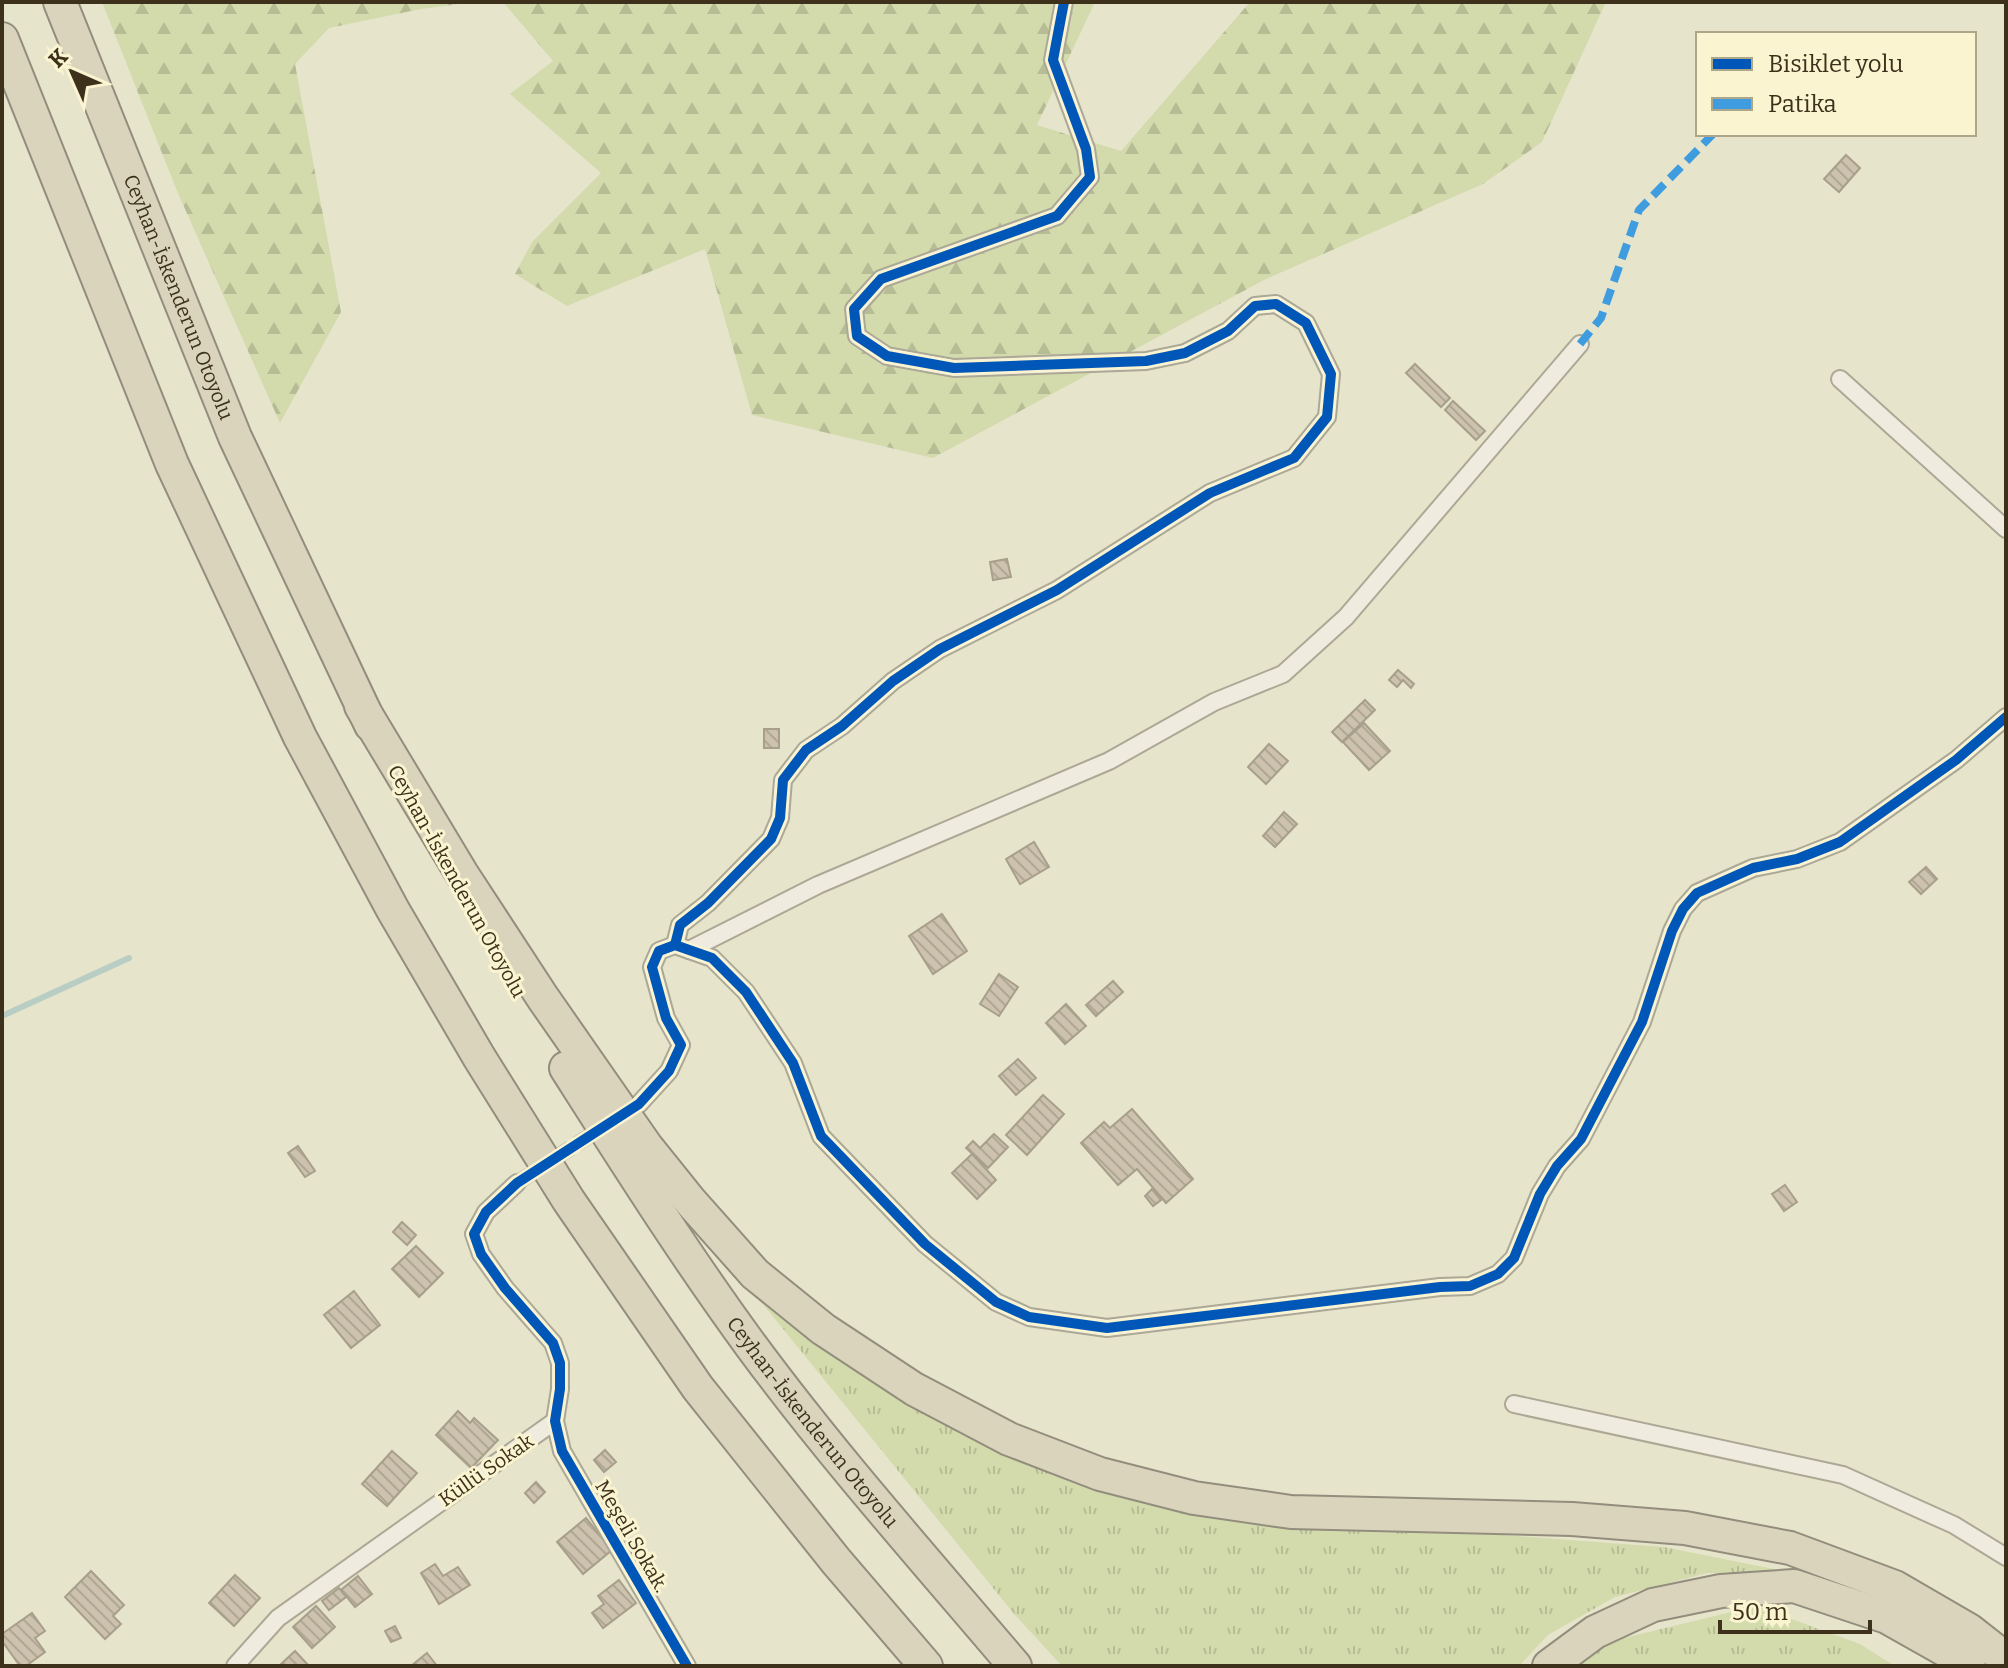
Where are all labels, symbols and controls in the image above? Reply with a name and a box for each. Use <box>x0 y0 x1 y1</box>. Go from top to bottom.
north arrow <box>32 32 112 112</box>
legend <box>1696 32 1976 136</box>
text: K <box>43 43 73 73</box>
text: Bisiklet yolu <box>1768 50 1903 78</box>
text: Patika <box>1768 90 1837 118</box>
street label: Ceyhan-İskenderun Otoyolu <box>119 171 239 423</box>
street label: Ceyhan-İskenderun Otoyolu <box>383 761 531 1001</box>
street label: Ceyhan-İskenderun Otoyolu <box>722 1312 904 1533</box>
street label: Küllü Sokak <box>434 1428 539 1511</box>
street label: Meşeli Sokak. <box>590 1476 674 1596</box>
scale bar <box>1720 1584 1870 1634</box>
text: 50 m <box>1732 1598 1788 1626</box>

